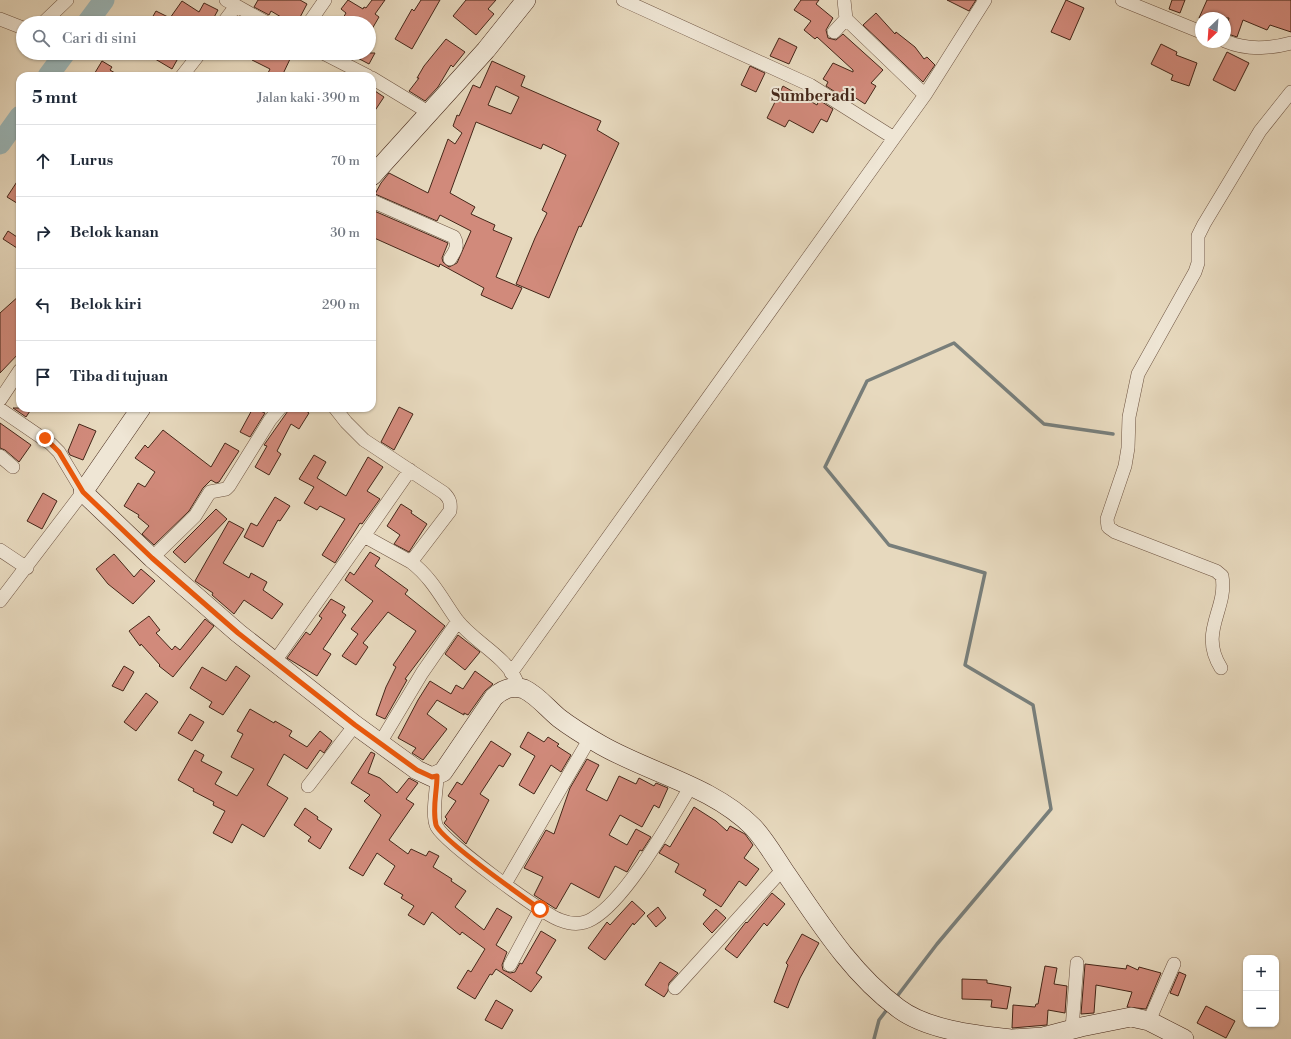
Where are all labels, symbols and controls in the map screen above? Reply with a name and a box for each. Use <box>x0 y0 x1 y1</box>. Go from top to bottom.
north arrow <box>1195 12 1231 48</box>
search box <box>16 16 376 60</box>
icon: search <box>30 27 52 49</box>
text: Cari di sini <box>62 29 137 48</box>
district label: Sumberadi <box>771 86 855 106</box>
text: 5 mnt <box>32 87 77 109</box>
text: Jalan kaki · 390 m <box>257 90 360 106</box>
icon: ahead <box>32 150 54 172</box>
text: Lurus <box>70 151 113 170</box>
text: 70 m <box>331 153 360 169</box>
icon: right <box>32 222 54 244</box>
text: Belok kanan <box>70 223 159 242</box>
text: 30 m <box>330 225 360 241</box>
icon: left <box>32 294 54 316</box>
text: Belok kiri <box>70 295 141 314</box>
text: 290 m <box>322 297 360 313</box>
icon: arrive <box>32 366 54 388</box>
text: Tiba di tujuan <box>70 367 168 386</box>
route end <box>36 429 54 447</box>
route start <box>531 900 549 918</box>
map controls <box>1243 955 1279 1027</box>
button: + <box>1243 955 1279 991</box>
button: − <box>1243 991 1279 1027</box>

